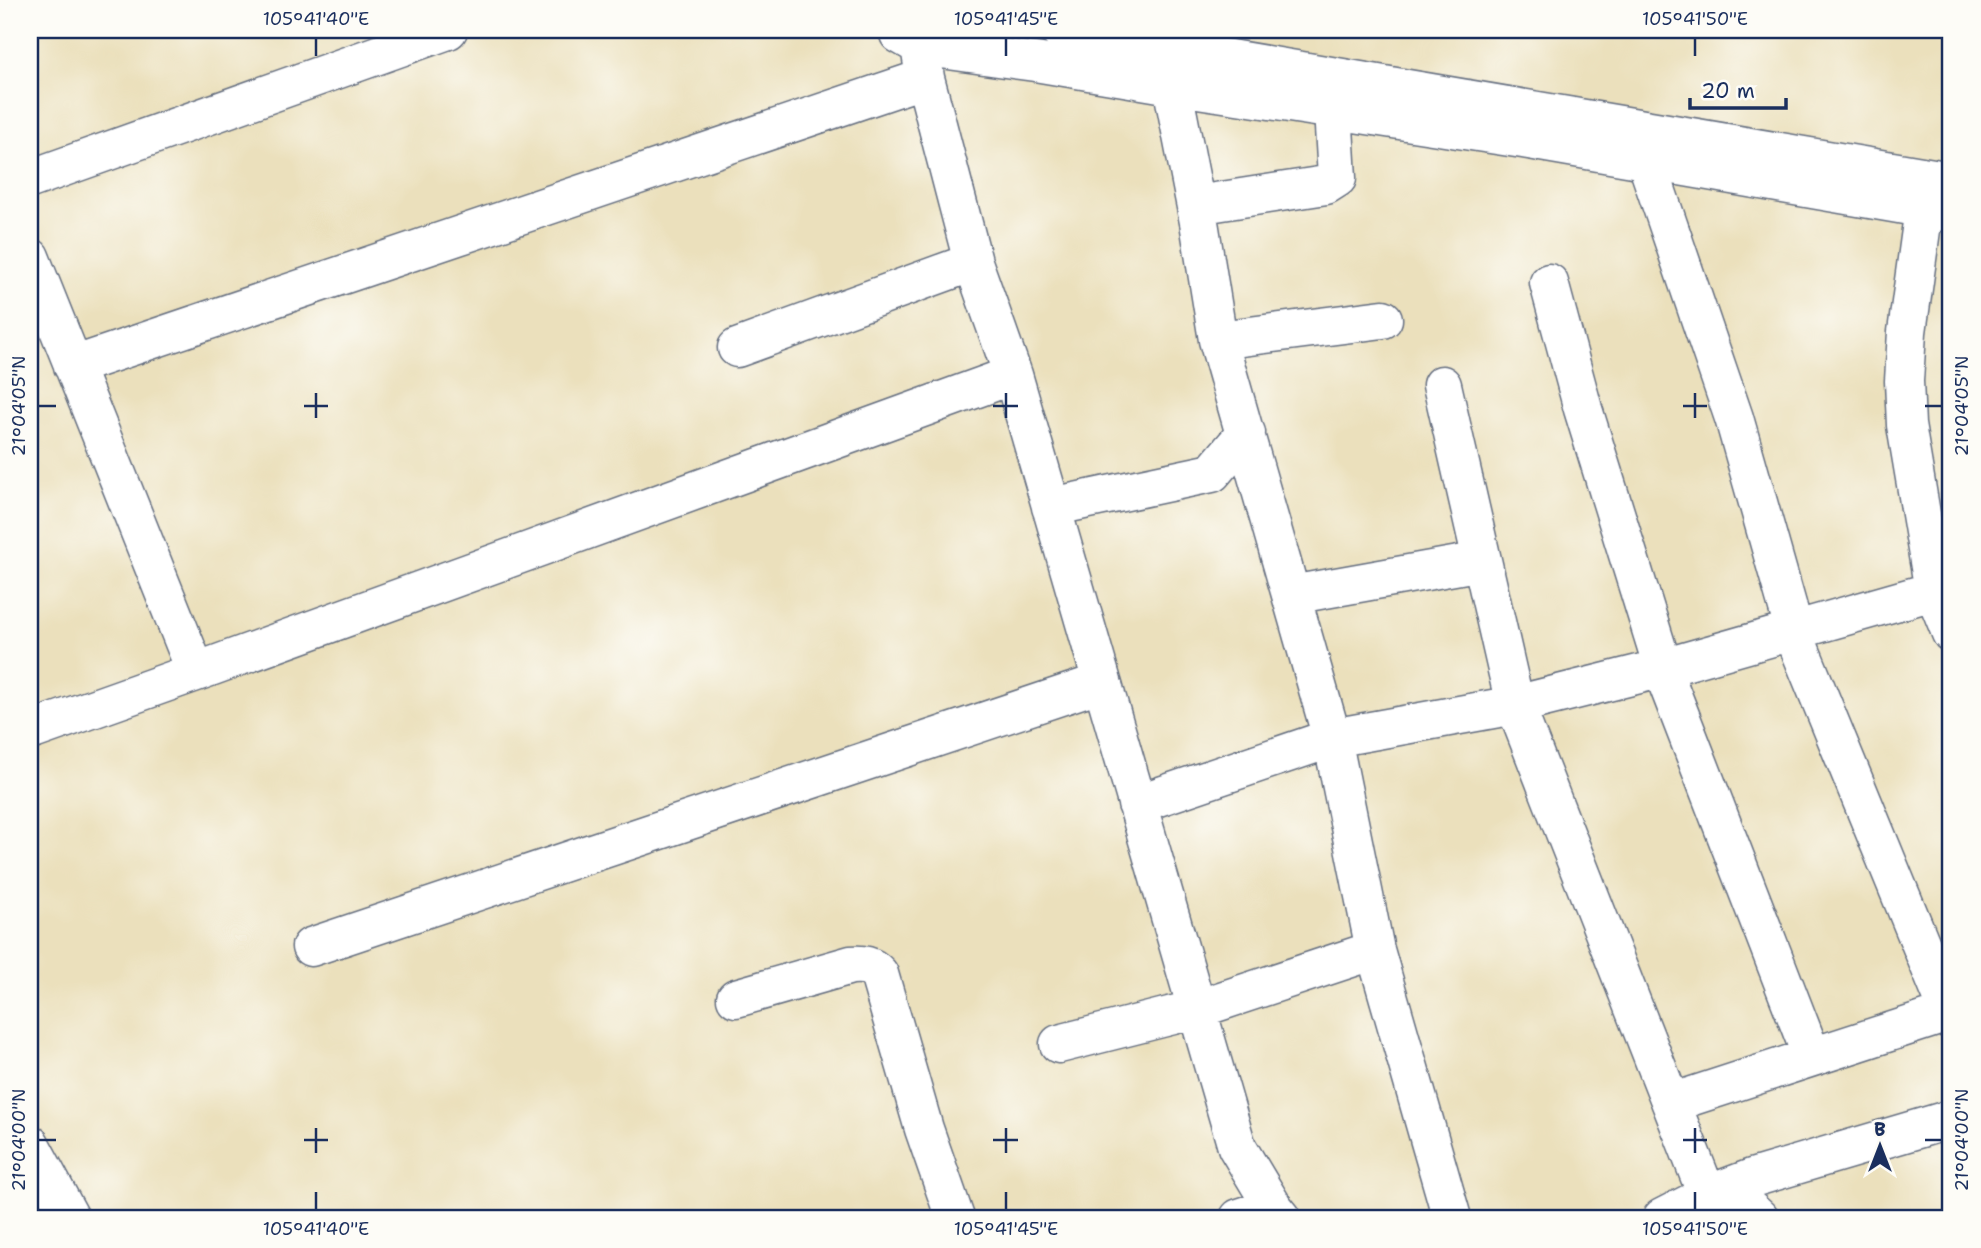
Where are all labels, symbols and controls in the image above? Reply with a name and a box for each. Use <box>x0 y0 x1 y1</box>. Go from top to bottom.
text: 105°41'40"E <box>263 7 369 31</box>
text: 105°41'45"E <box>954 7 1058 31</box>
text: 105°41'50"E <box>1642 7 1748 31</box>
scale bar <box>1690 66 1787 110</box>
text: 20 m <box>1701 77 1755 105</box>
text: 21°04'05"N <box>7 355 31 457</box>
text: 21°04'05"N <box>1950 355 1974 457</box>
text: 21°04'00"N <box>7 1088 31 1192</box>
text: 21°04'00"N <box>1950 1088 1974 1192</box>
north arrow <box>1844 1112 1914 1182</box>
text: B <box>1874 1117 1886 1142</box>
text: 105°41'40"E <box>263 1217 369 1241</box>
text: 105°41'45"E <box>954 1217 1058 1241</box>
text: 105°41'50"E <box>1642 1217 1748 1241</box>

